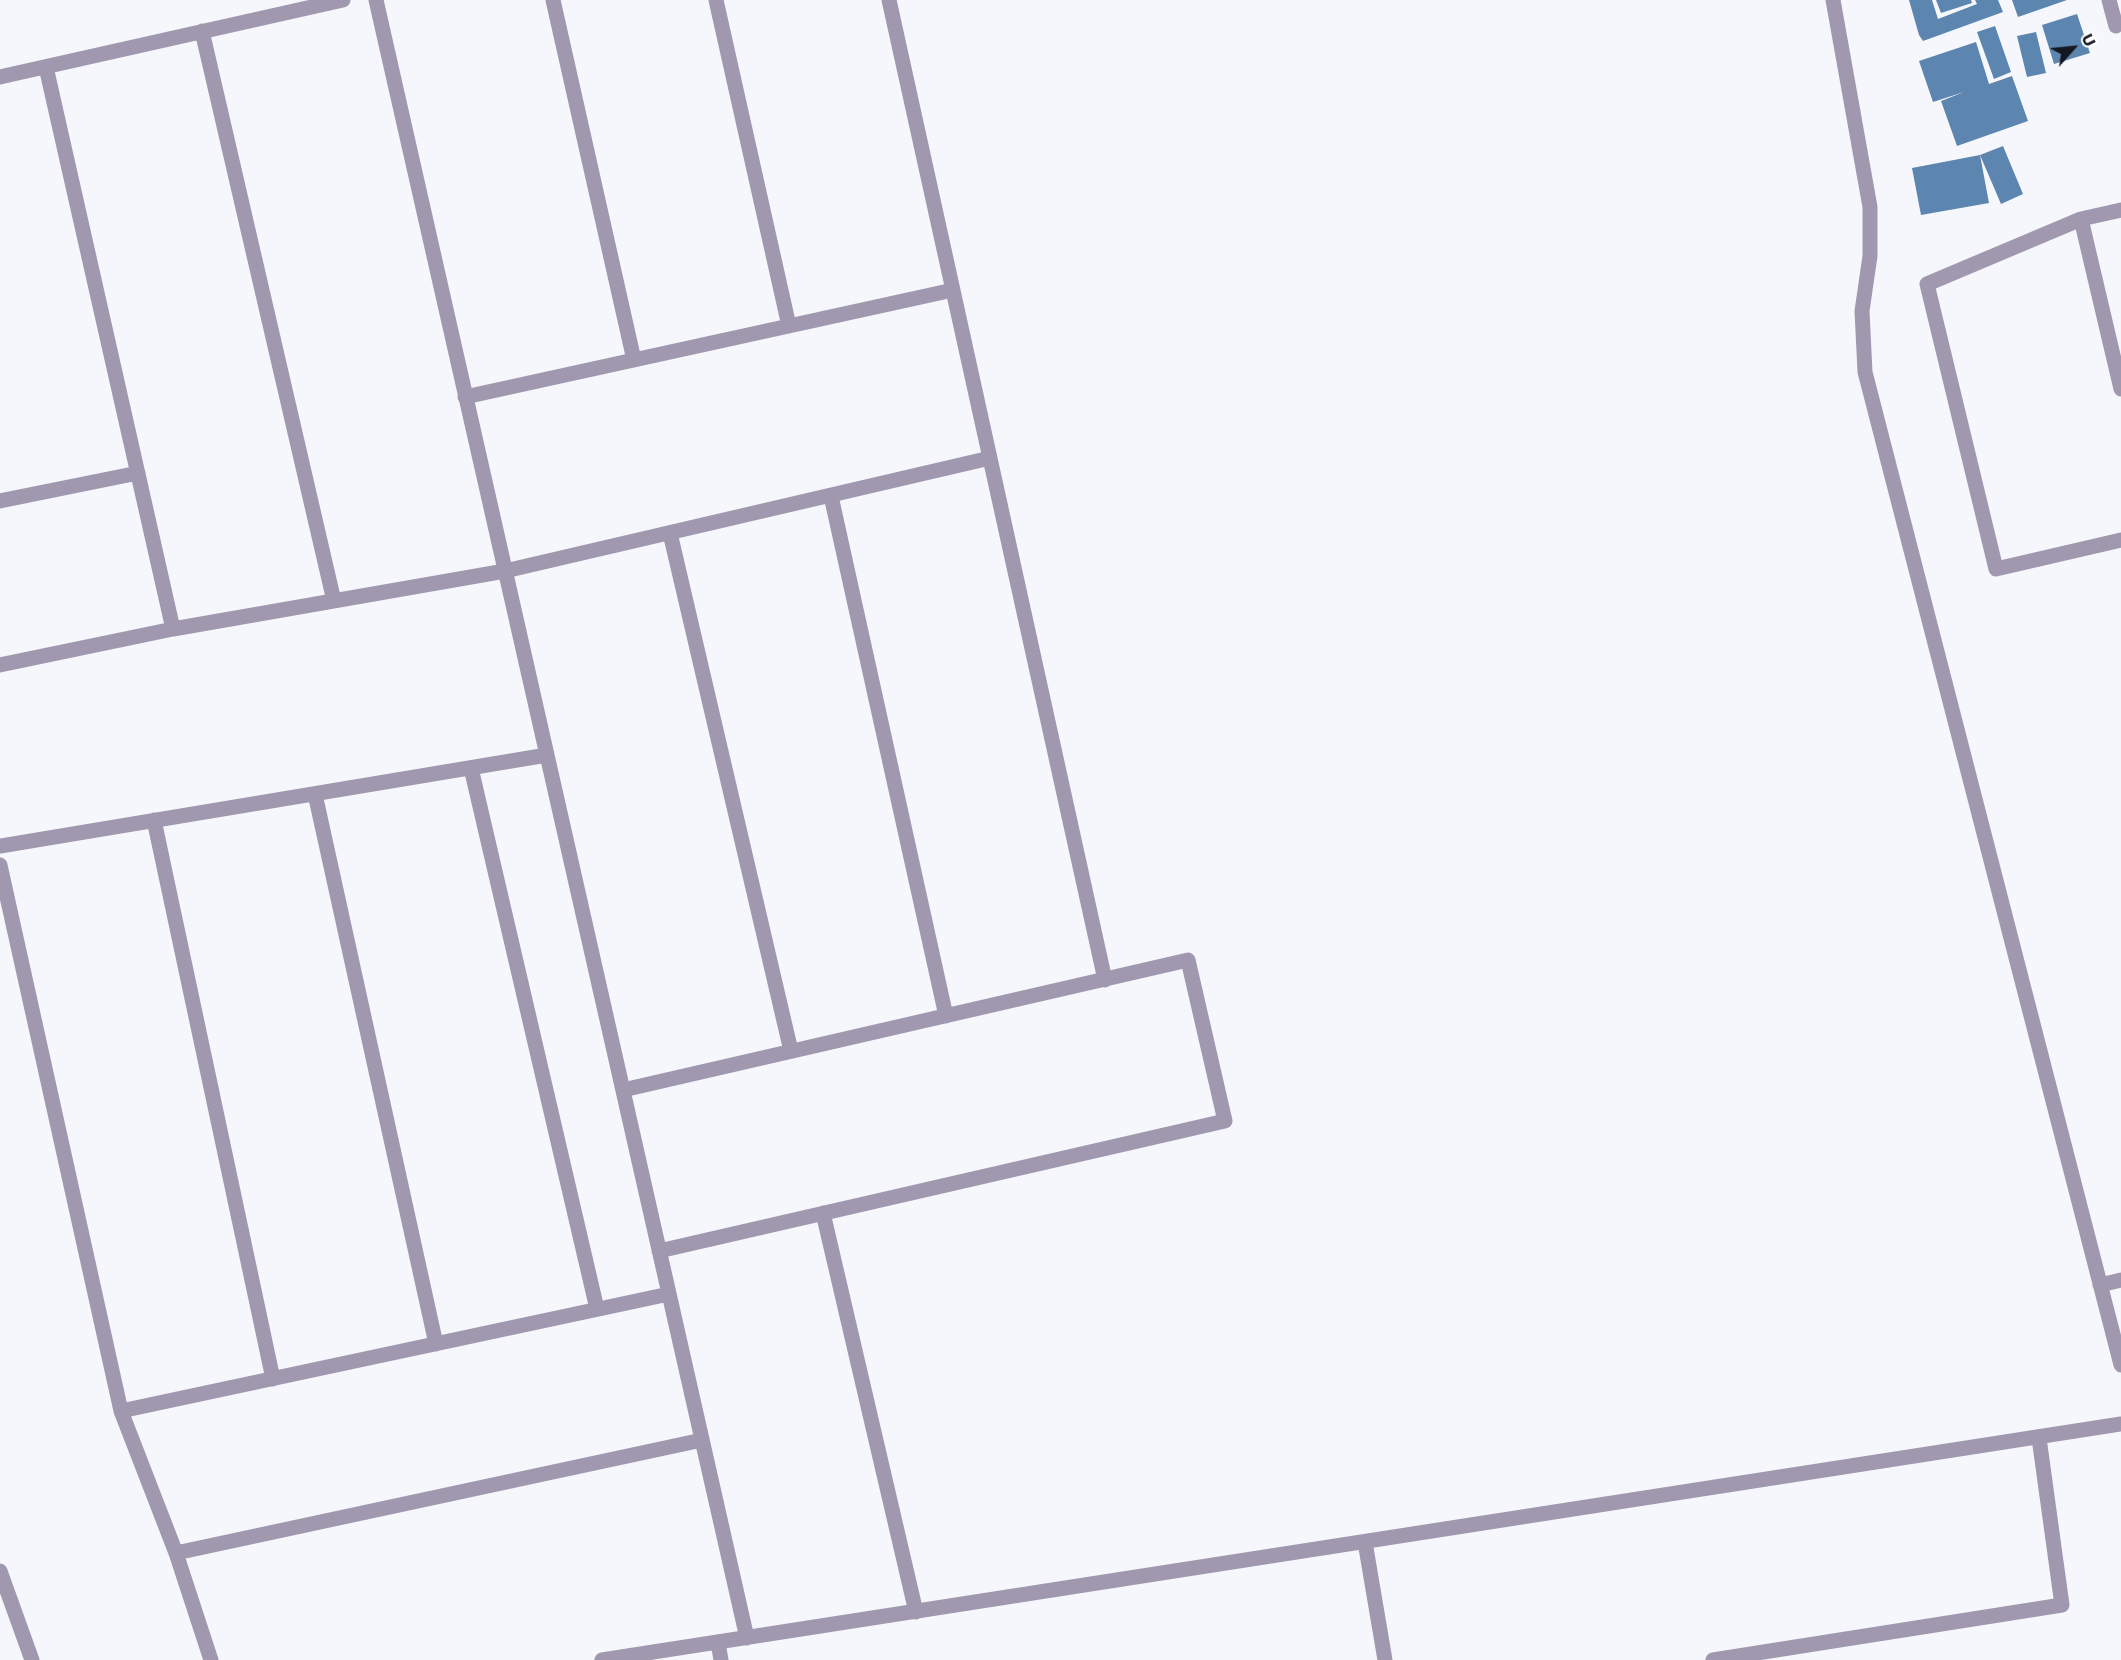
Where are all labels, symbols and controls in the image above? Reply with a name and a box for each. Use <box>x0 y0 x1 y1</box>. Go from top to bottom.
north arrow <box>2043 18 2103 78</box>
text: U <box>2078 30 2101 49</box>

